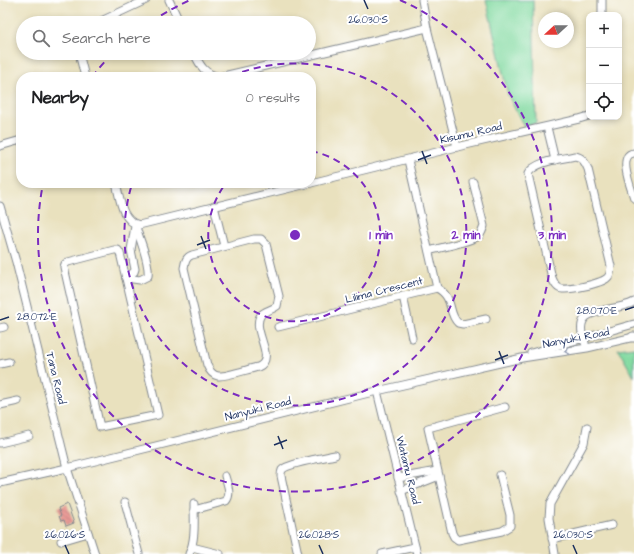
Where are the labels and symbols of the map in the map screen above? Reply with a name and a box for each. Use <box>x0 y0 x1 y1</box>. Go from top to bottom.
north arrow <box>538 12 574 48</box>
text: 26.030°S <box>348 13 388 27</box>
street label: Kisumu Road <box>438 118 504 147</box>
text: 1 min <box>369 227 393 244</box>
text: 2 min <box>451 227 480 244</box>
text: 3 min <box>537 227 566 244</box>
centre of rings <box>288 228 302 242</box>
street label: Lilima Crescent <box>344 273 425 307</box>
text: 28.070°E <box>577 304 617 318</box>
text: 28.072°E <box>17 310 57 324</box>
street label: Nanyuki Road <box>541 324 611 353</box>
one-way arrow <box>564 346 570 355</box>
street label: Tana Road <box>42 350 70 406</box>
street label: Nanyuki Road <box>223 393 293 425</box>
street label: Watamu Road <box>392 434 424 506</box>
text: 26.026°S <box>45 528 86 542</box>
text: 26.028°S <box>299 528 340 542</box>
text: 26.030°S <box>553 528 593 542</box>

